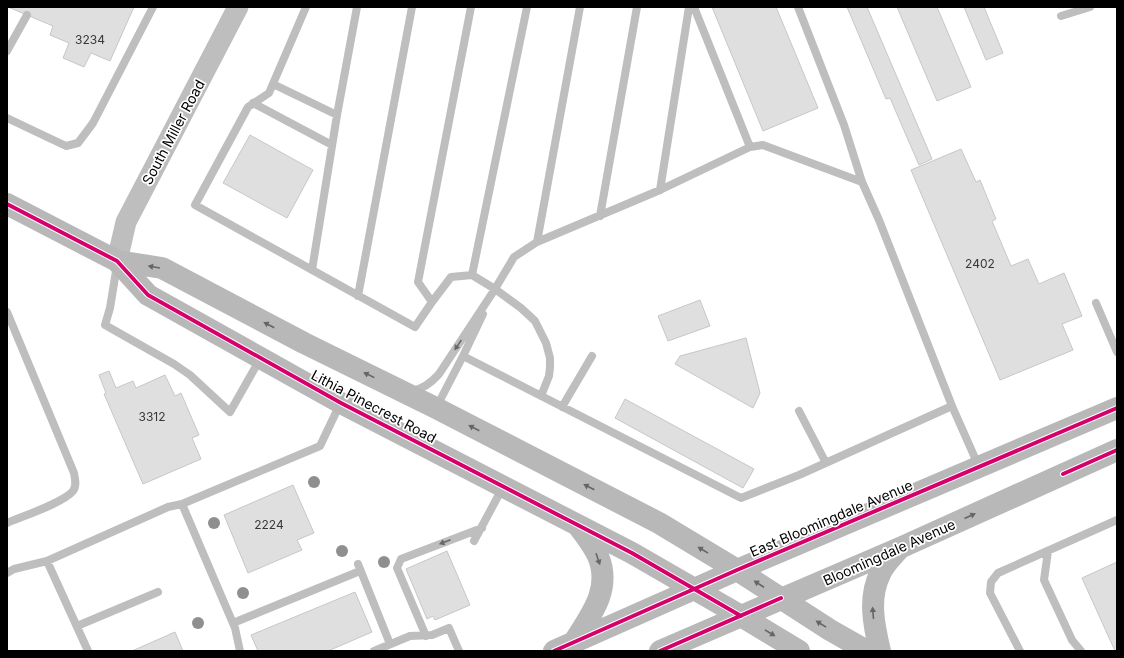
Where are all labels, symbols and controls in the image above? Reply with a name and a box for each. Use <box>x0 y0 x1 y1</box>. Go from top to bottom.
house number: 3234 <box>75 32 105 47</box>
street label: South Miller Road <box>138 77 208 187</box>
house number: 2402 <box>965 256 995 271</box>
one-way arrow <box>148 264 160 270</box>
one-way arrow <box>264 322 275 328</box>
one-way arrow <box>454 340 462 350</box>
street label: Lithia Pinecrest Road <box>309 366 439 446</box>
one-way arrow <box>364 372 375 379</box>
house number: 3312 <box>138 409 166 424</box>
one-way arrow <box>468 425 480 431</box>
street label: East Bloomingdale Avenue <box>747 476 915 560</box>
one-way arrow <box>584 484 595 490</box>
one-way arrow <box>965 513 976 519</box>
street label: Bloomingdale Avenue <box>820 515 958 589</box>
house number: 2224 <box>254 517 284 532</box>
one-way arrow <box>439 539 451 545</box>
one-way arrow <box>698 546 708 554</box>
one-way arrow <box>596 554 602 566</box>
one-way arrow <box>753 580 764 588</box>
one-way arrow <box>870 607 877 619</box>
one-way arrow <box>816 620 827 628</box>
one-way arrow <box>764 630 776 637</box>

